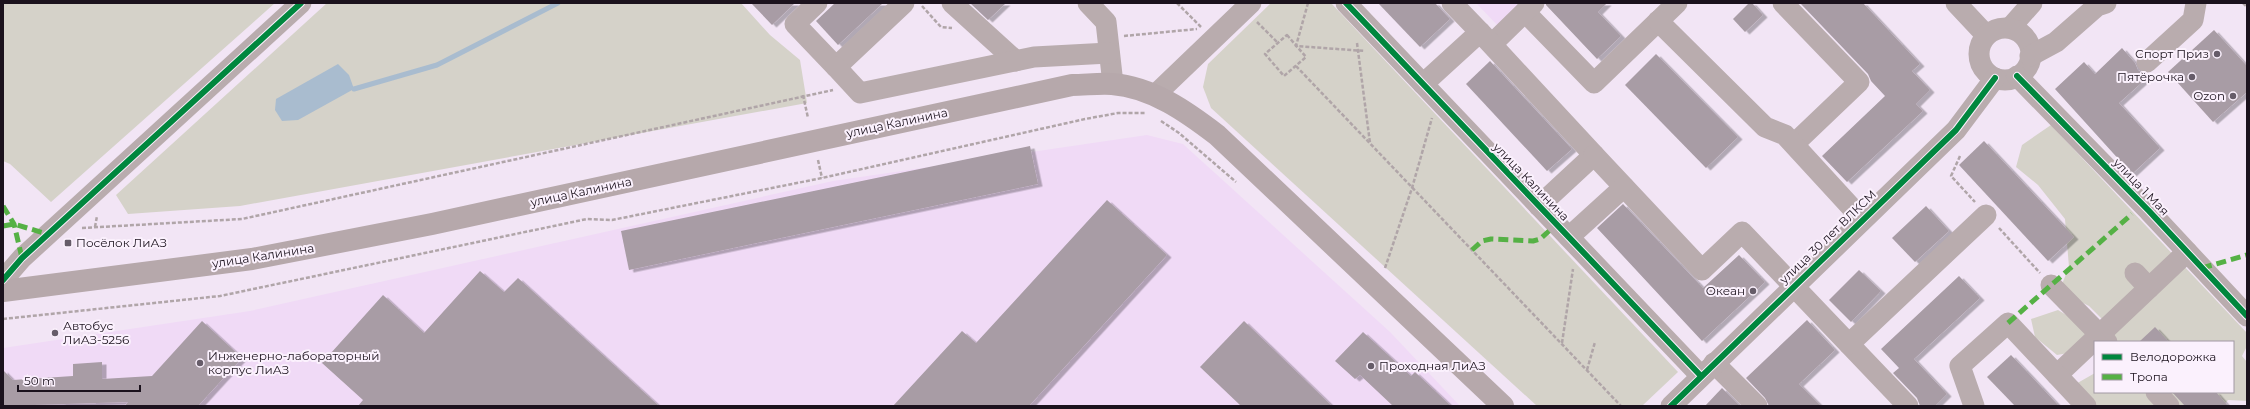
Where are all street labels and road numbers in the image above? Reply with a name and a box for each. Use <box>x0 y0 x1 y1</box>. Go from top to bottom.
street label: улица Калинина <box>844 104 949 141</box>
street label: улица Калинина <box>1489 139 1573 224</box>
street label: улица 1 Мая <box>2110 154 2172 218</box>
street label: улица Калинина <box>528 173 633 210</box>
street label: улица 30 лет ВЛКСМ <box>1775 187 1879 287</box>
street label: улица Калинина <box>210 240 315 271</box>

